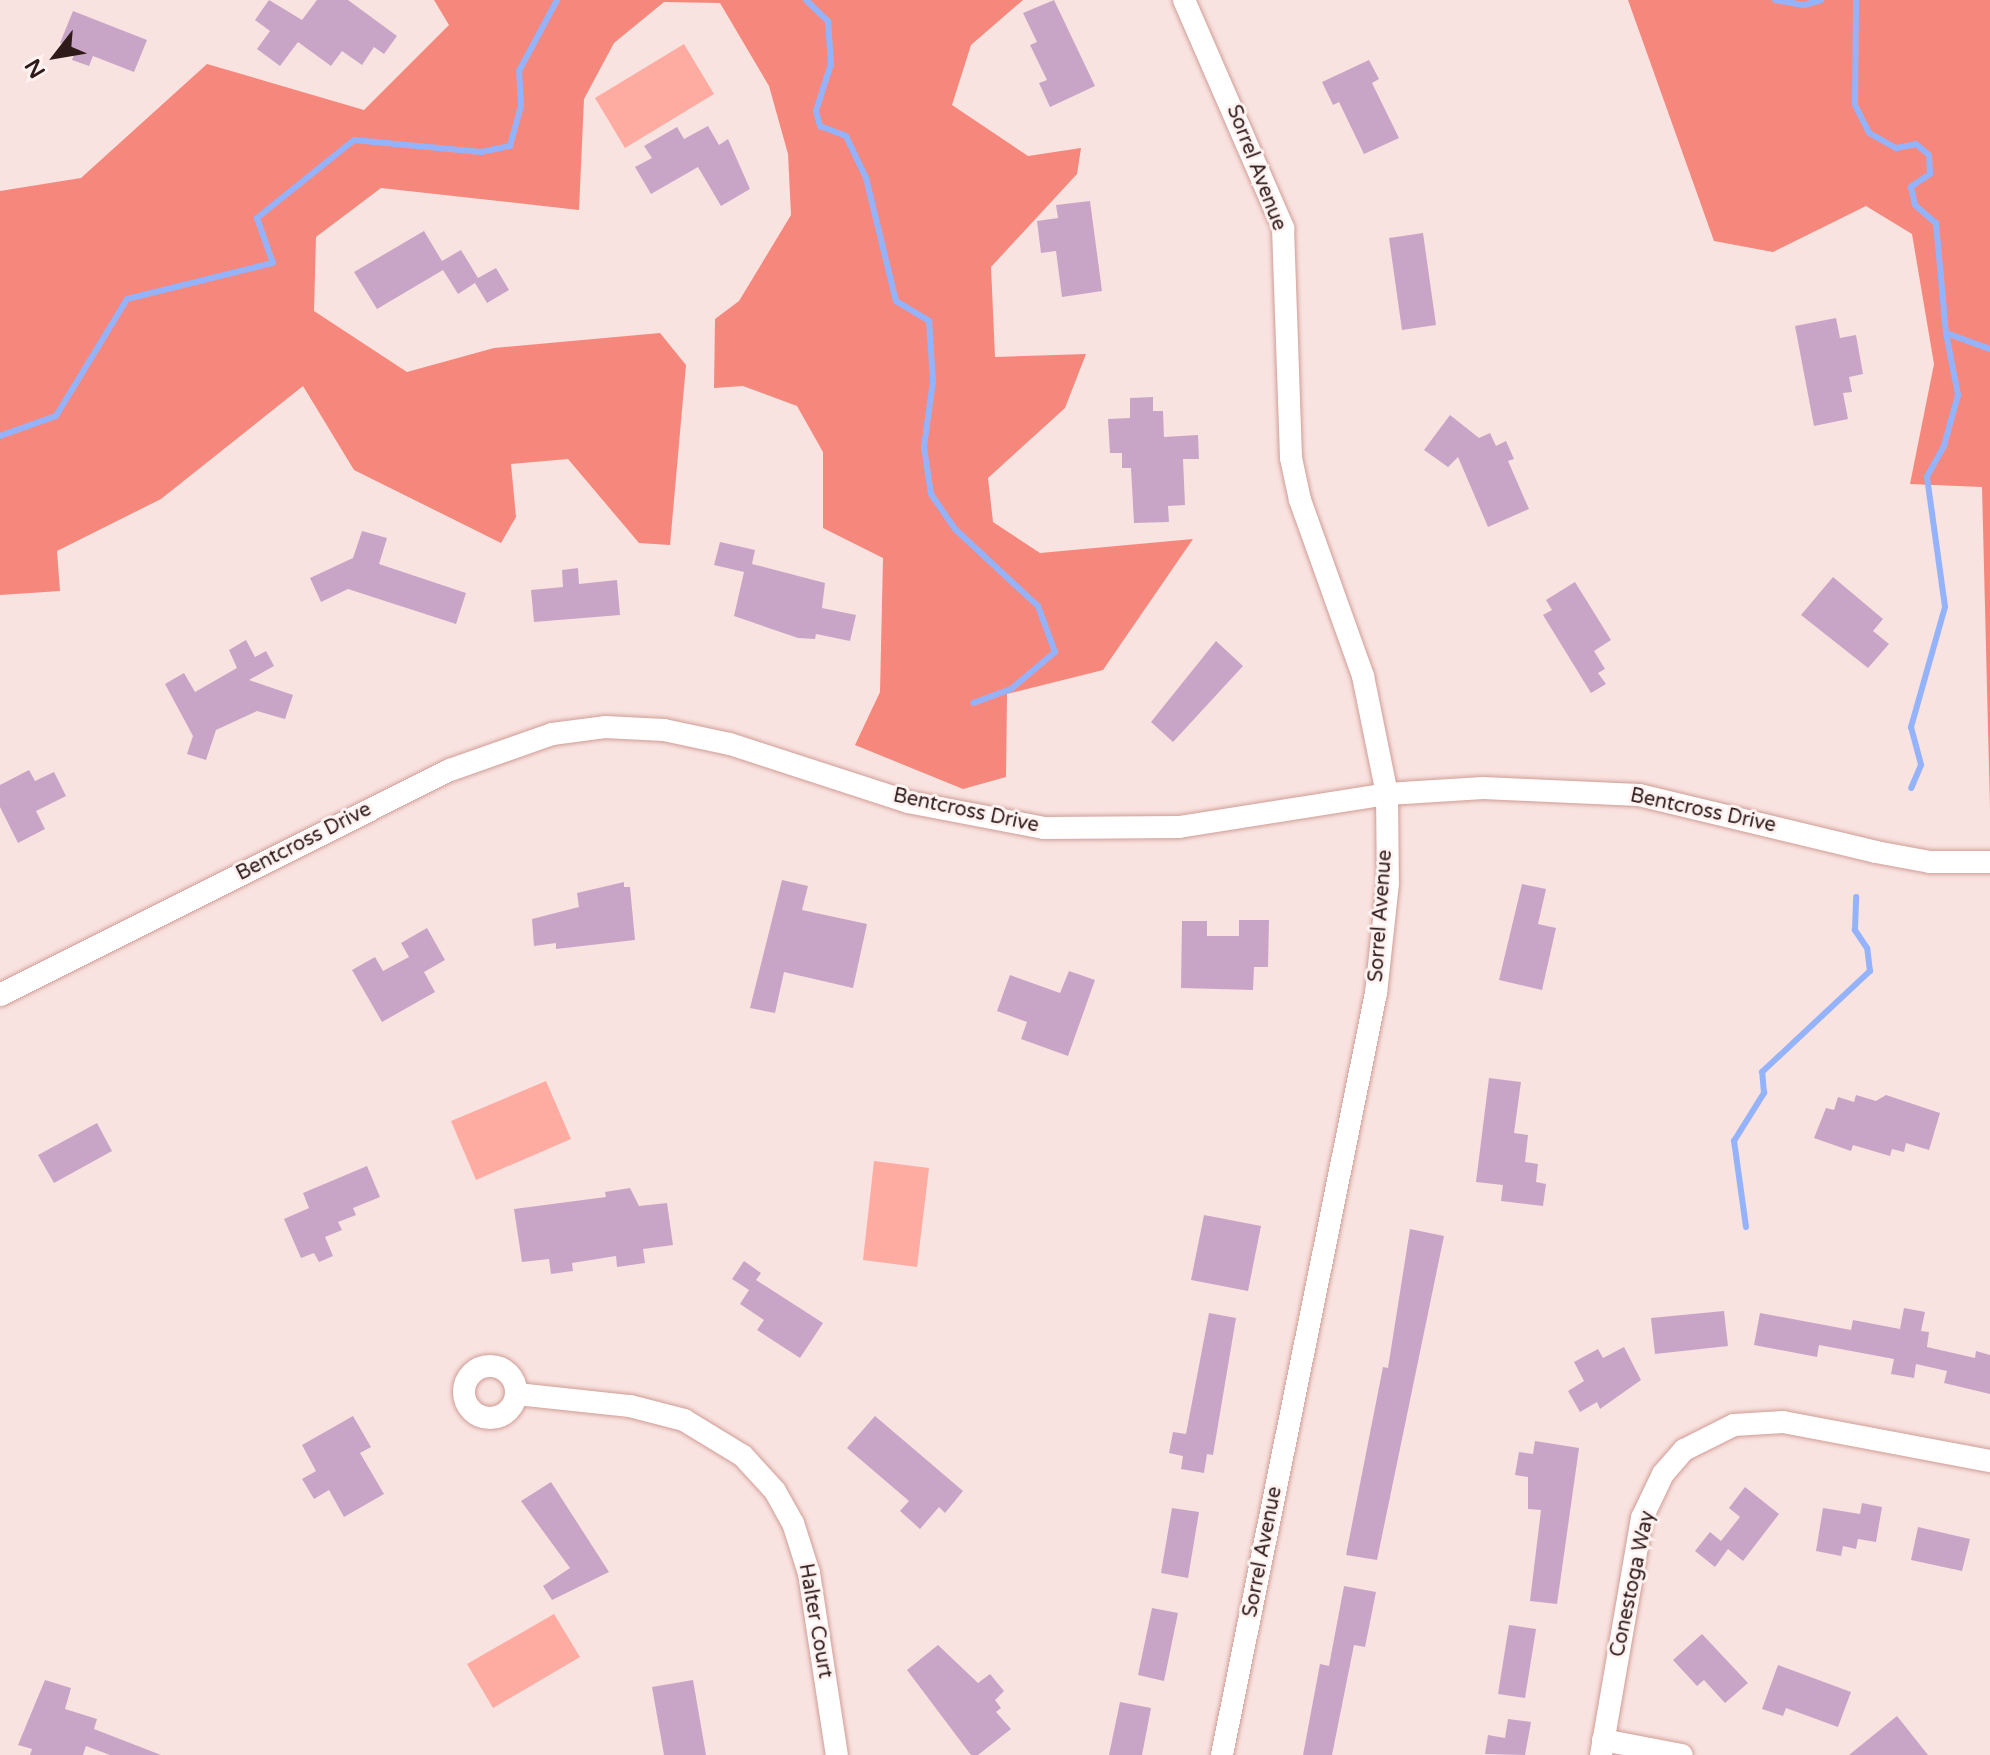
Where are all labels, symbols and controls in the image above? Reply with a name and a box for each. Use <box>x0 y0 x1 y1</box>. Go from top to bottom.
north arrow <box>16 16 96 96</box>
text: N <box>20 54 51 83</box>
street label: Sorrel Avenue <box>1221 102 1291 234</box>
street label: Bentcross Drive <box>891 784 1041 838</box>
street label: Bentcross Drive <box>1628 784 1778 838</box>
street label: Bentcross Drive <box>232 798 376 886</box>
street label: Sorrel Avenue <box>1364 849 1398 983</box>
street label: Sorrel Avenue <box>1239 1485 1287 1619</box>
street label: Conestoga Way <box>1606 1509 1660 1659</box>
street label: Halter Court <box>793 1562 837 1680</box>

